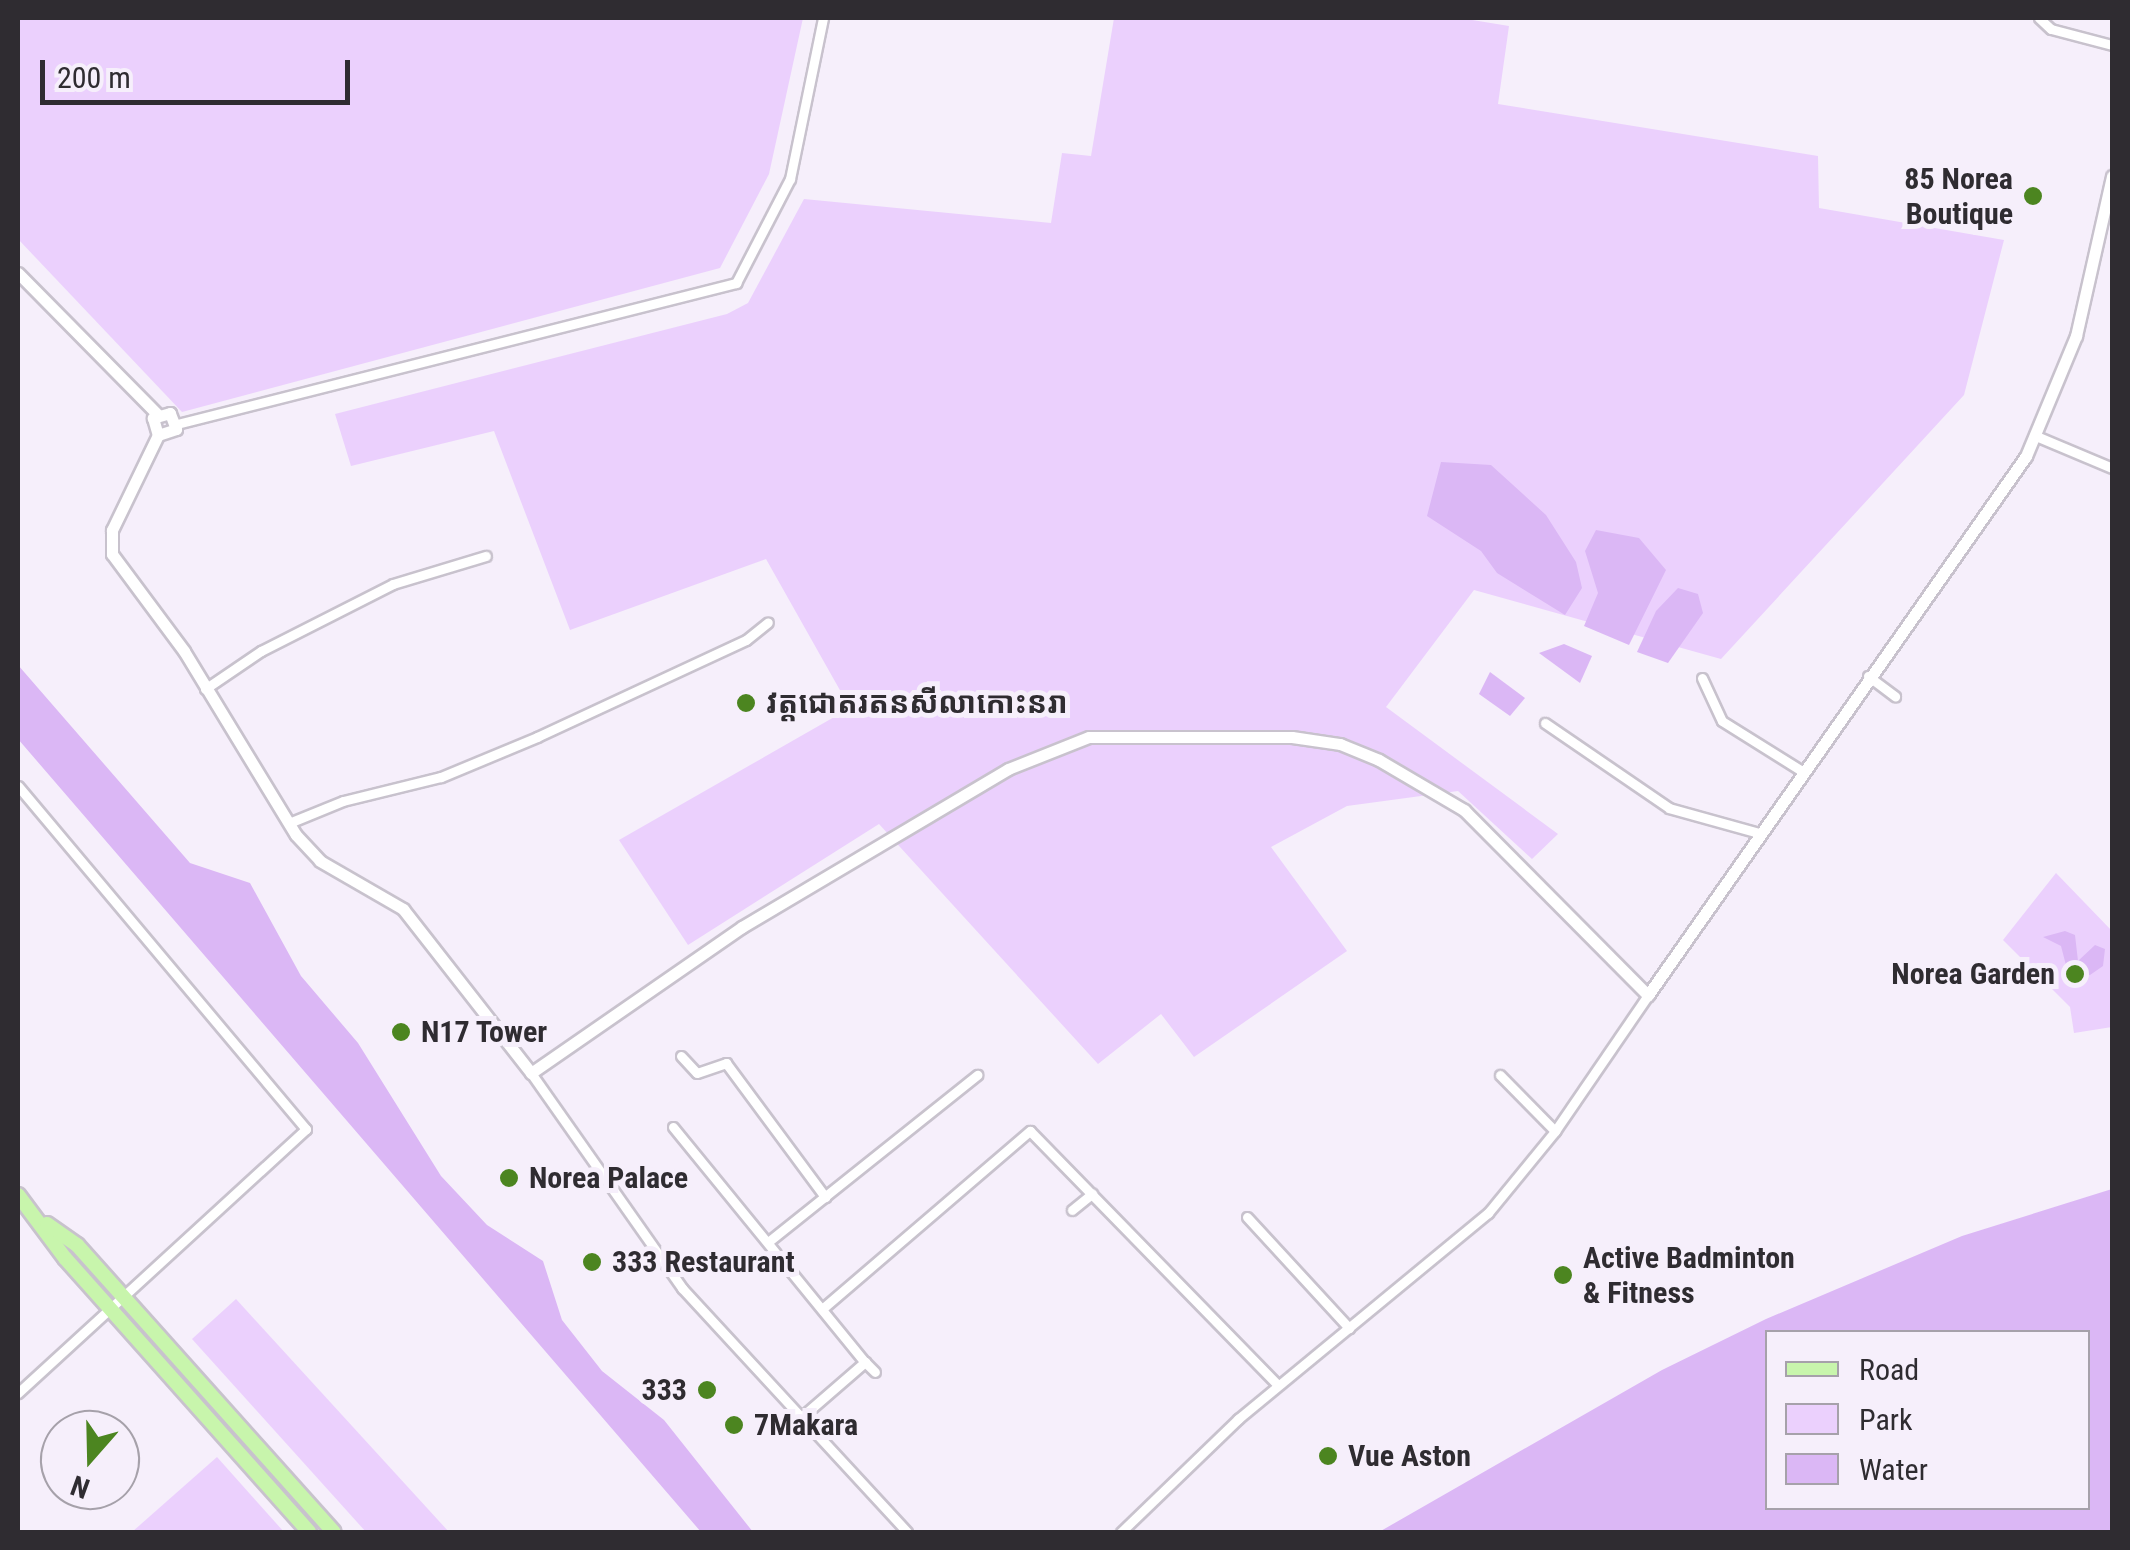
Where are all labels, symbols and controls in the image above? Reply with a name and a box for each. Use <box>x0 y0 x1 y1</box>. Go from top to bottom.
scale bar <box>45 40 355 102</box>
text: 200 m <box>57 60 131 95</box>
place label: 85 Norea Boutique <box>1904 161 2013 232</box>
marker: 85 Norea Boutique <box>2022 185 2044 207</box>
place label: វត្តជោតរតនសីលាកោះនរា <box>766 685 1068 721</box>
marker: វត្តជោតរតនសីលាកោះនរា <box>735 692 757 714</box>
place label: Norea Garden <box>1891 956 2055 992</box>
marker: Norea Garden <box>2064 963 2086 985</box>
place label: N17 Tower <box>421 1014 548 1050</box>
marker: N17 Tower <box>390 1021 412 1043</box>
place label: Norea Palace <box>529 1160 688 1196</box>
marker: Norea Palace <box>498 1167 520 1189</box>
place label: Active Badminton & Fitness <box>1583 1240 1795 1310</box>
place label: 333 Restaurant <box>612 1244 795 1280</box>
marker: 333 Restaurant <box>581 1251 603 1273</box>
marker: Active Badminton & Fitness <box>1552 1264 1574 1286</box>
legend <box>1765 1330 2090 1510</box>
text: Road <box>1859 1352 1919 1387</box>
place label: 333 <box>642 1372 687 1408</box>
marker: 333 <box>696 1379 718 1401</box>
text: Park <box>1859 1402 1913 1437</box>
place label: 7Makara <box>754 1407 858 1443</box>
north arrow <box>40 1410 140 1510</box>
marker: 7Makara <box>723 1414 745 1436</box>
place label: Vue Aston <box>1348 1438 1471 1474</box>
marker: Vue Aston <box>1317 1445 1339 1467</box>
text: Water <box>1859 1452 1928 1487</box>
text: N <box>67 1468 94 1505</box>

